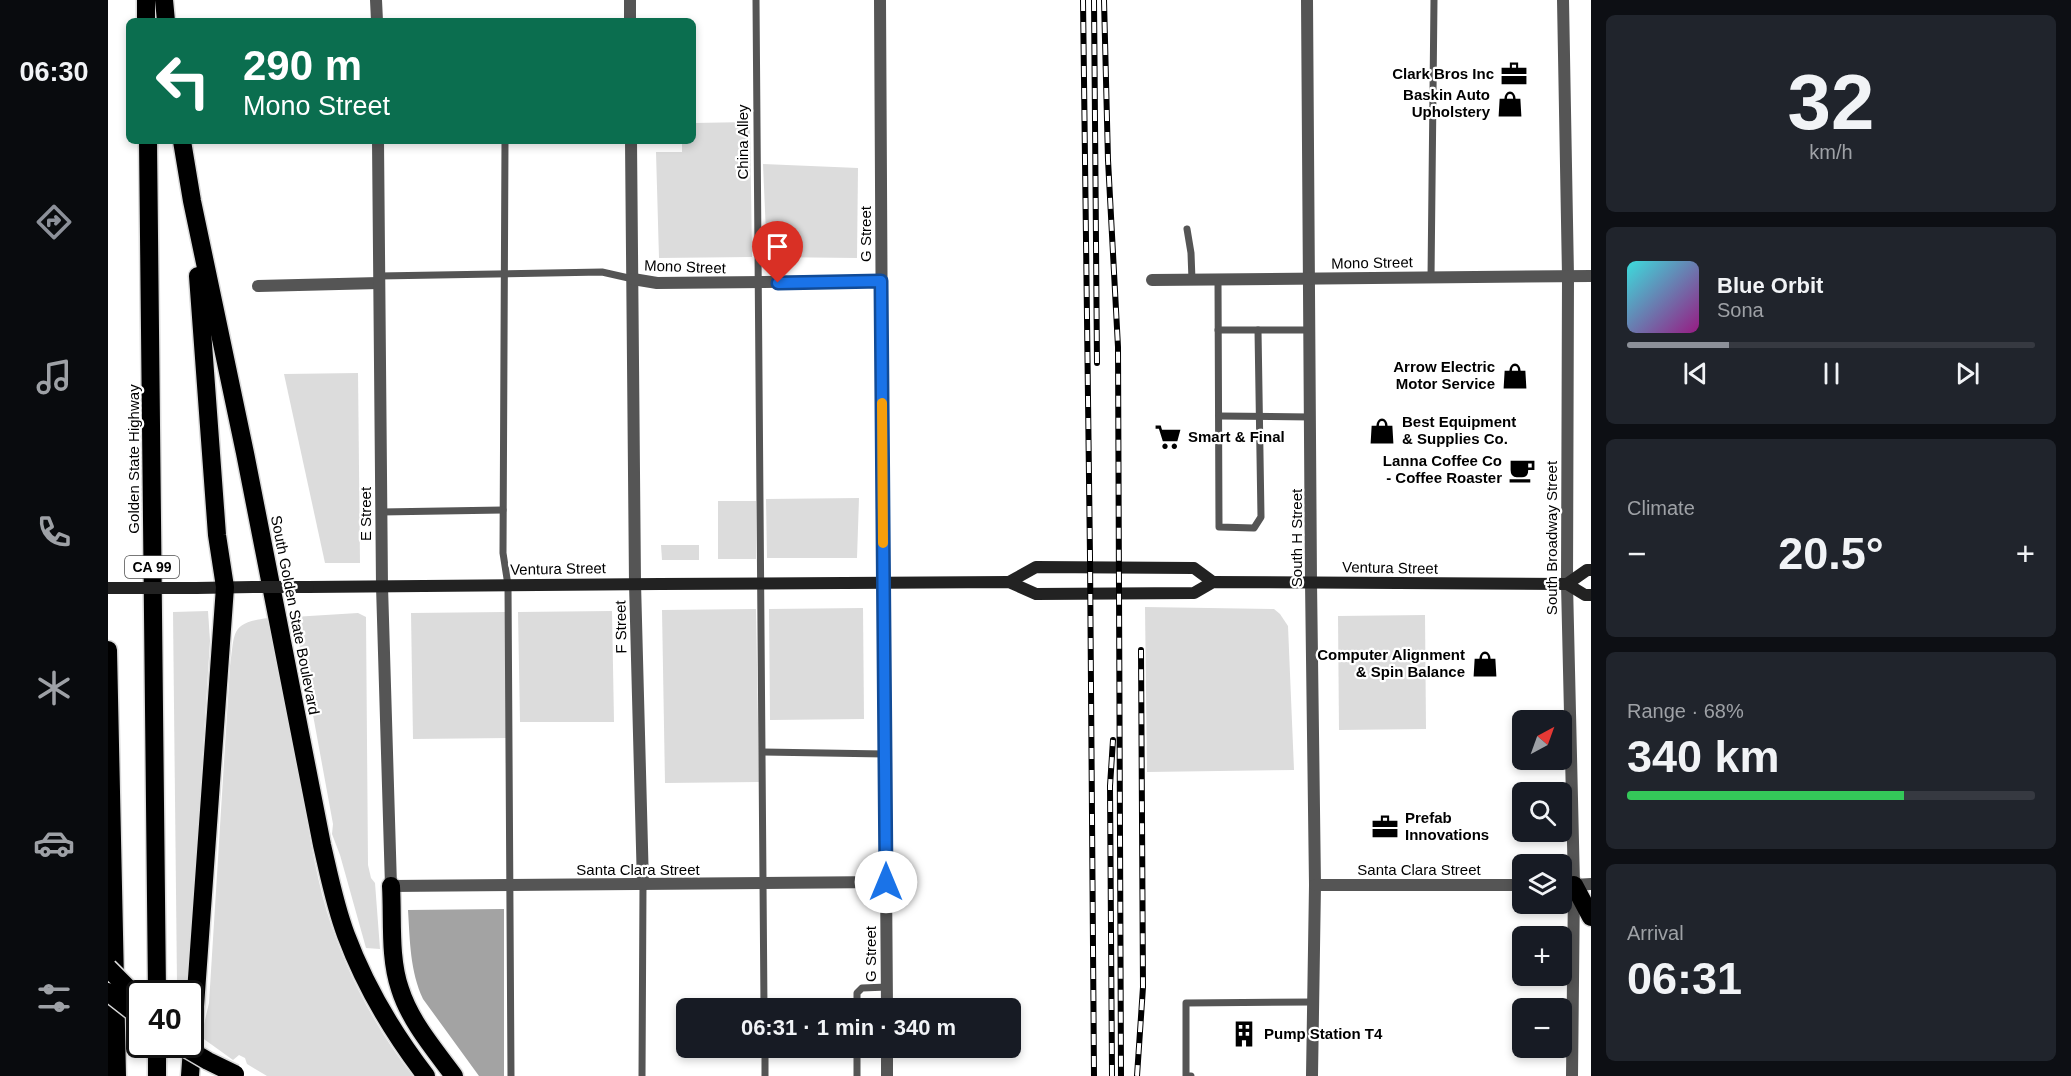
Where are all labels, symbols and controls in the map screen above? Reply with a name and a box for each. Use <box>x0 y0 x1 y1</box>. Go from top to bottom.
icon: left <box>144 42 222 120</box>
text: 290 m <box>243 42 362 89</box>
text: 06:30 <box>19 57 89 87</box>
text: 32 <box>1788 58 1874 146</box>
office icon: Clark Bros Inc <box>1499 59 1529 89</box>
place label: Clark Bros Inc <box>1392 65 1494 82</box>
place label: Baskin Auto Upholstery <box>1403 86 1491 120</box>
shop icon: Baskin Auto Upholstery <box>1495 89 1525 119</box>
text: Mono Street <box>243 91 390 121</box>
street label: China Alley <box>734 104 751 180</box>
text: km/h <box>1809 141 1853 163</box>
icon: directions <box>33 201 75 243</box>
street label: G Street <box>857 205 874 262</box>
pin <box>752 221 803 283</box>
icon: arrive <box>761 230 794 263</box>
street label: Mono Street <box>1331 253 1414 272</box>
street label: Mono Street <box>644 257 727 276</box>
text: Blue Orbit <box>1717 273 1823 298</box>
text: Sona <box>1717 299 1764 321</box>
icon: music <box>33 356 75 398</box>
icon: previous <box>1679 357 1712 390</box>
icon: pause <box>1815 357 1848 390</box>
icon: next <box>1951 357 1984 390</box>
place label: Arrow Electric Motor Service <box>1393 358 1495 392</box>
shop icon: Arrow Electric Motor Service <box>1500 361 1530 391</box>
street label: Golden State Highway <box>125 384 142 534</box>
place label: Best Equipment & Supplies Co. <box>1402 413 1516 447</box>
shop icon: Best Equipment & Supplies Co. <box>1367 416 1397 446</box>
supermarket icon: Smart & Final <box>1153 422 1183 452</box>
place label: Smart & Final <box>1188 428 1285 445</box>
place label: Lanna Coffee Co - Coffee Roaster <box>1383 452 1502 486</box>
cafe icon: Lanna Coffee Co - Coffee Roaster <box>1507 455 1537 485</box>
street label: South Broadway Street <box>1543 460 1560 615</box>
street label: E Street <box>357 486 374 541</box>
street label: South H Street <box>1288 488 1305 587</box>
text: Climate <box>1627 497 1695 519</box>
icon: phone <box>33 511 75 553</box>
street label: South Golden State Boulevard <box>268 514 323 716</box>
text: 20.5° <box>1778 528 1884 579</box>
text: − <box>1627 535 1646 572</box>
text: + <box>2016 535 2035 572</box>
road number: CA 99 <box>125 556 179 578</box>
street label: Ventura Street <box>1342 558 1439 577</box>
street label: Ventura Street <box>510 559 607 578</box>
street label: F Street <box>612 599 629 654</box>
place label: Computer Alignment & Spin Balance <box>1317 646 1465 680</box>
shop icon: Computer Alignment & Spin Balance <box>1470 649 1500 679</box>
icon: climate <box>33 667 75 709</box>
text: Range · 68% <box>1627 700 1744 722</box>
north arrow <box>1512 710 1572 770</box>
map controls <box>1512 710 1572 1058</box>
text: 340 km <box>1627 731 1780 782</box>
button: search <box>1512 782 1572 842</box>
place label: Prefab Innovations <box>1405 809 1489 843</box>
office icon: Prefab Innovations <box>1370 812 1400 842</box>
icon: car <box>33 822 75 864</box>
position arrow <box>854 850 918 914</box>
button: layers <box>1512 854 1572 914</box>
street label: Santa Clara Street <box>576 861 701 878</box>
street label: Santa Clara Street <box>1357 861 1482 878</box>
text: Arrival <box>1627 922 1684 944</box>
street label: G Street <box>862 925 879 982</box>
button: + <box>1512 926 1572 986</box>
text: 06:31 <box>1627 953 1742 1004</box>
icon: filters <box>33 977 75 1019</box>
speed limit sign: 40 <box>126 980 204 1058</box>
button: − <box>1512 998 1572 1058</box>
text: 06:31 · 1 min · 340 m <box>741 1015 956 1040</box>
building icon: Pump Station T4 <box>1229 1019 1259 1049</box>
place label: Pump Station T4 <box>1264 1025 1383 1042</box>

